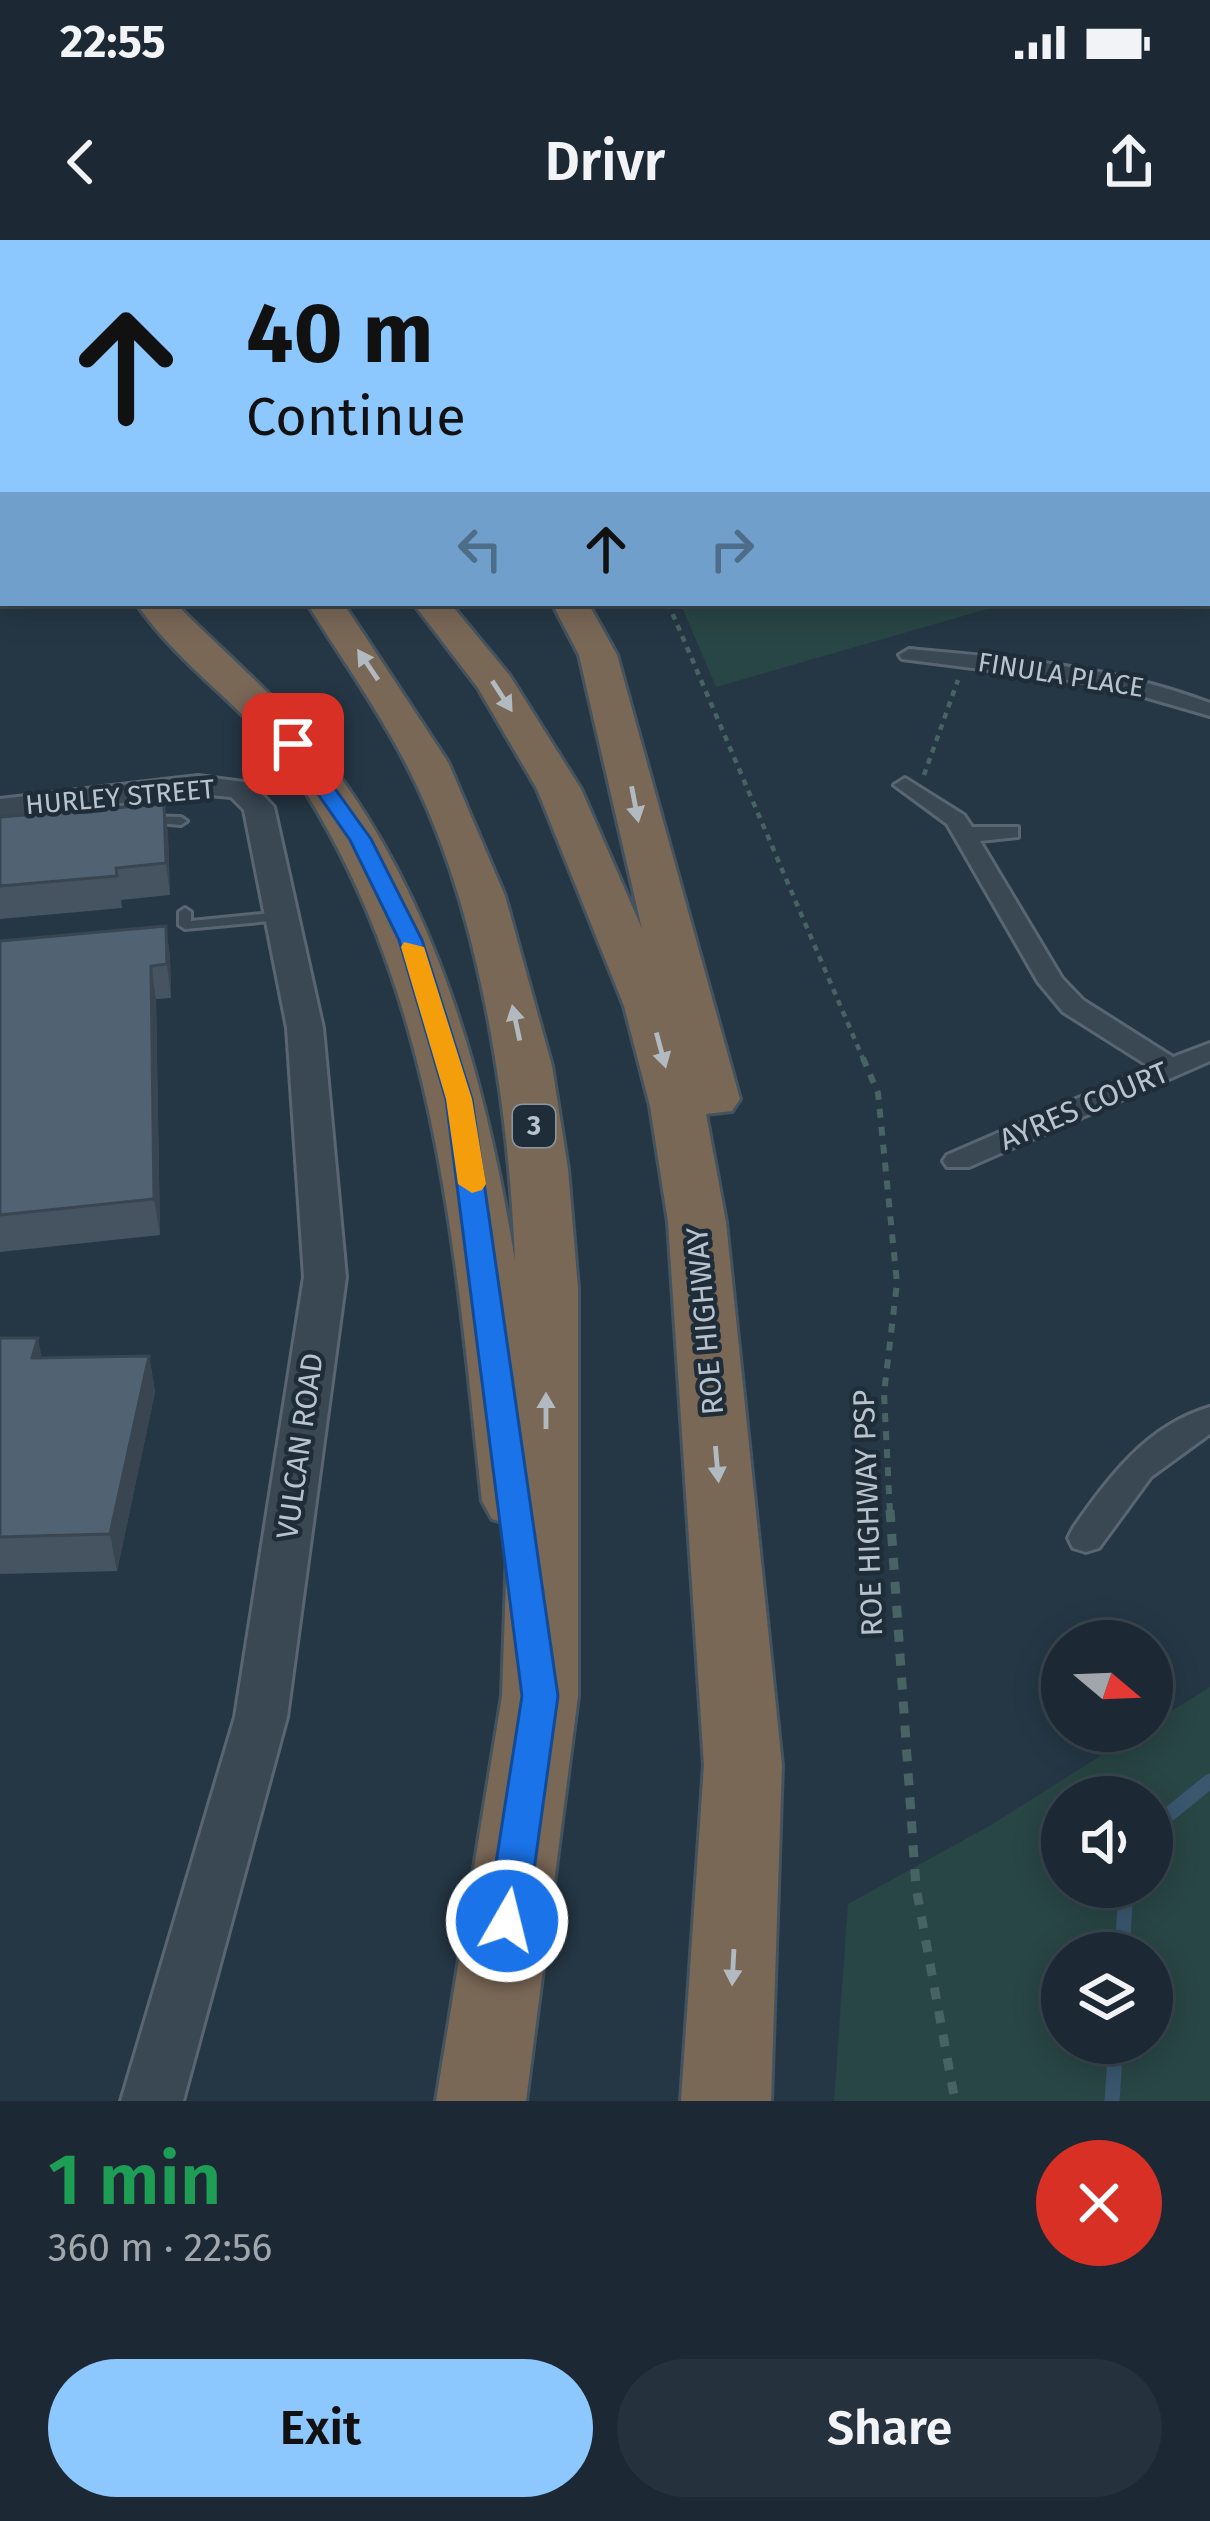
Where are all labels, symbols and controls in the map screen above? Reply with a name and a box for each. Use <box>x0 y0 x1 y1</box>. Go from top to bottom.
text: 22:55 <box>60 15 166 69</box>
icon: back <box>48 129 114 195</box>
icon: share <box>1096 129 1162 195</box>
text: Drivr <box>545 130 665 194</box>
text: 40 m <box>246 283 434 384</box>
icon: ahead <box>48 288 204 444</box>
text: Continue <box>246 385 466 449</box>
icon: left <box>447 516 513 582</box>
icon: ahead <box>573 516 639 582</box>
icon: right <box>699 516 765 582</box>
street label: FINULA PLACE <box>976 646 1146 704</box>
one-way arrow <box>358 648 380 681</box>
one-way arrow <box>490 679 512 712</box>
pin <box>242 693 344 795</box>
icon: arrive <box>260 711 326 777</box>
street label: HURLEY STREET <box>24 773 216 821</box>
one-way arrow <box>626 786 645 824</box>
one-way arrow <box>505 1004 524 1042</box>
one-way arrow <box>653 1032 672 1069</box>
street label: AYRES COURT <box>994 1054 1174 1158</box>
road number: 3 <box>513 1105 555 1147</box>
street label: ROE HIGHWAY <box>679 1225 731 1416</box>
street label: VULCAN ROAD <box>269 1351 331 1541</box>
street label: ROE HIGHWAY PSP <box>846 1389 890 1637</box>
one-way arrow <box>536 1391 556 1429</box>
one-way arrow <box>708 1446 727 1483</box>
north arrow <box>1041 1620 1173 1752</box>
map controls <box>1041 1620 1173 2064</box>
button: sound <box>1041 1776 1173 1908</box>
position arrow <box>444 1858 570 1984</box>
button: layers <box>1041 1932 1173 2064</box>
one-way arrow <box>724 1949 743 1986</box>
text: 1 min <box>48 2137 221 2223</box>
button: close <box>1036 2140 1162 2266</box>
text: 360 m · 22:56 <box>48 2225 272 2271</box>
button: Exit <box>48 2359 593 2497</box>
button: Share <box>617 2359 1162 2497</box>

